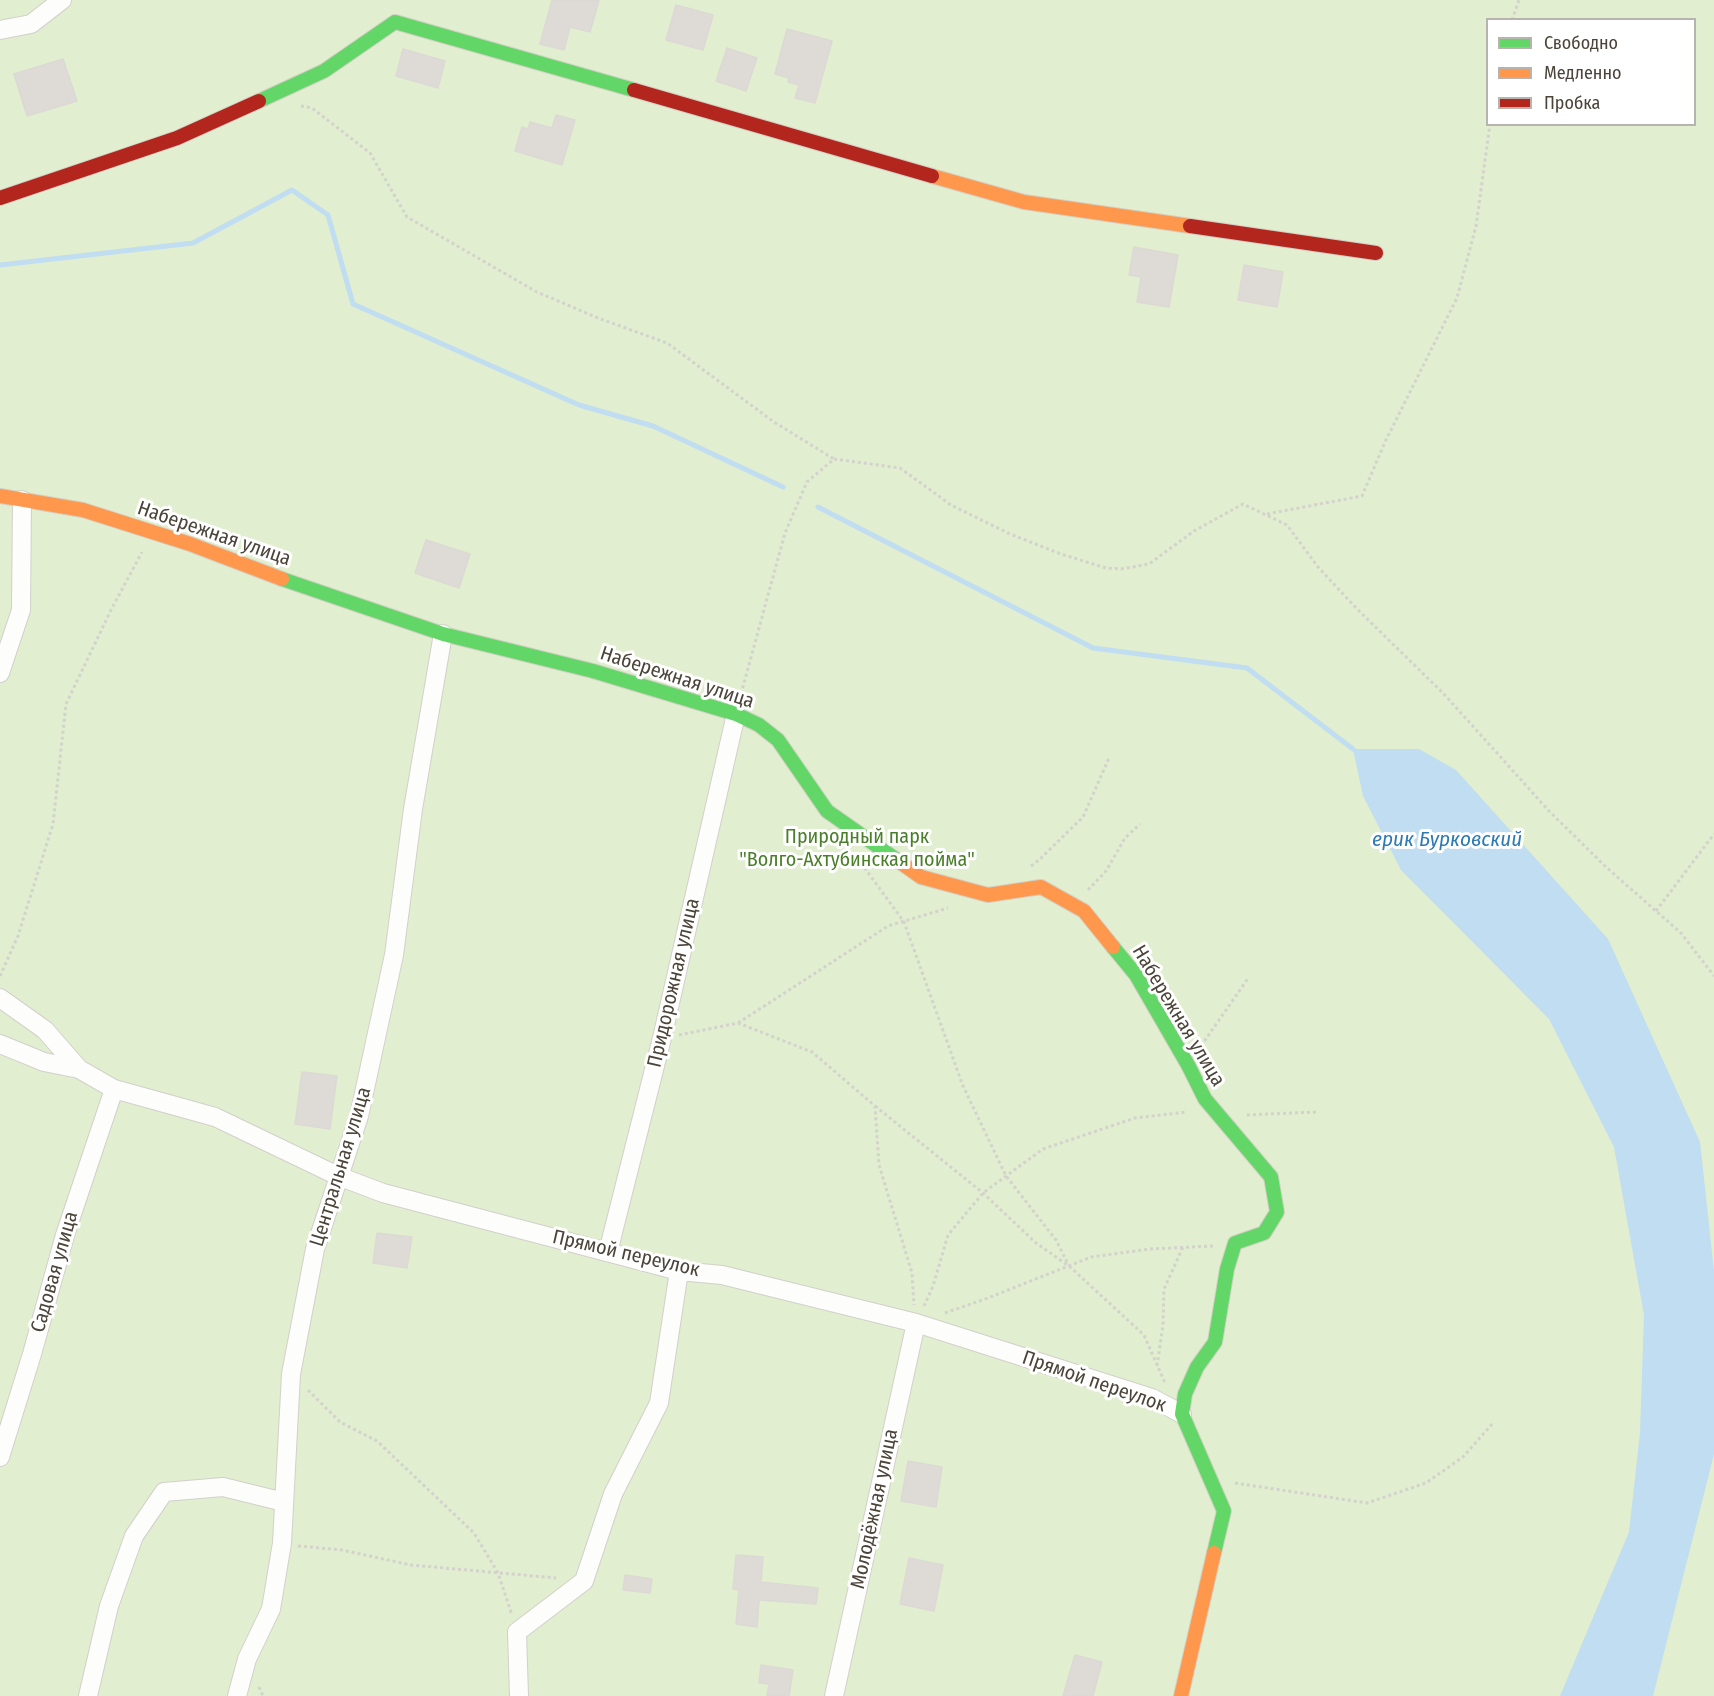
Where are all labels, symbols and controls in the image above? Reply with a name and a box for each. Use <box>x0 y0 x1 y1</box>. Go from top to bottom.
legend <box>1486 18 1696 126</box>
text: Свободно <box>1544 32 1618 54</box>
text: Медленно <box>1544 62 1622 84</box>
text: Пробка <box>1544 92 1600 114</box>
street label: Набережная улица <box>134 497 294 571</box>
street label: Набережная улица <box>597 642 757 714</box>
park label: Природный парк "Волго-Ахтубинская пойма" <box>739 825 975 872</box>
water label: ерик Бурковский <box>1372 827 1522 853</box>
street label: Придорожная улица <box>643 896 705 1070</box>
street label: Набережная улица <box>1126 941 1230 1091</box>
street label: Центральная улица <box>305 1084 377 1250</box>
street label: Садовая улица <box>26 1209 84 1335</box>
street label: Прямой переулок <box>550 1225 702 1283</box>
street label: Прямой переулок <box>1019 1346 1169 1418</box>
street label: Молодёжная улица <box>846 1427 904 1591</box>

